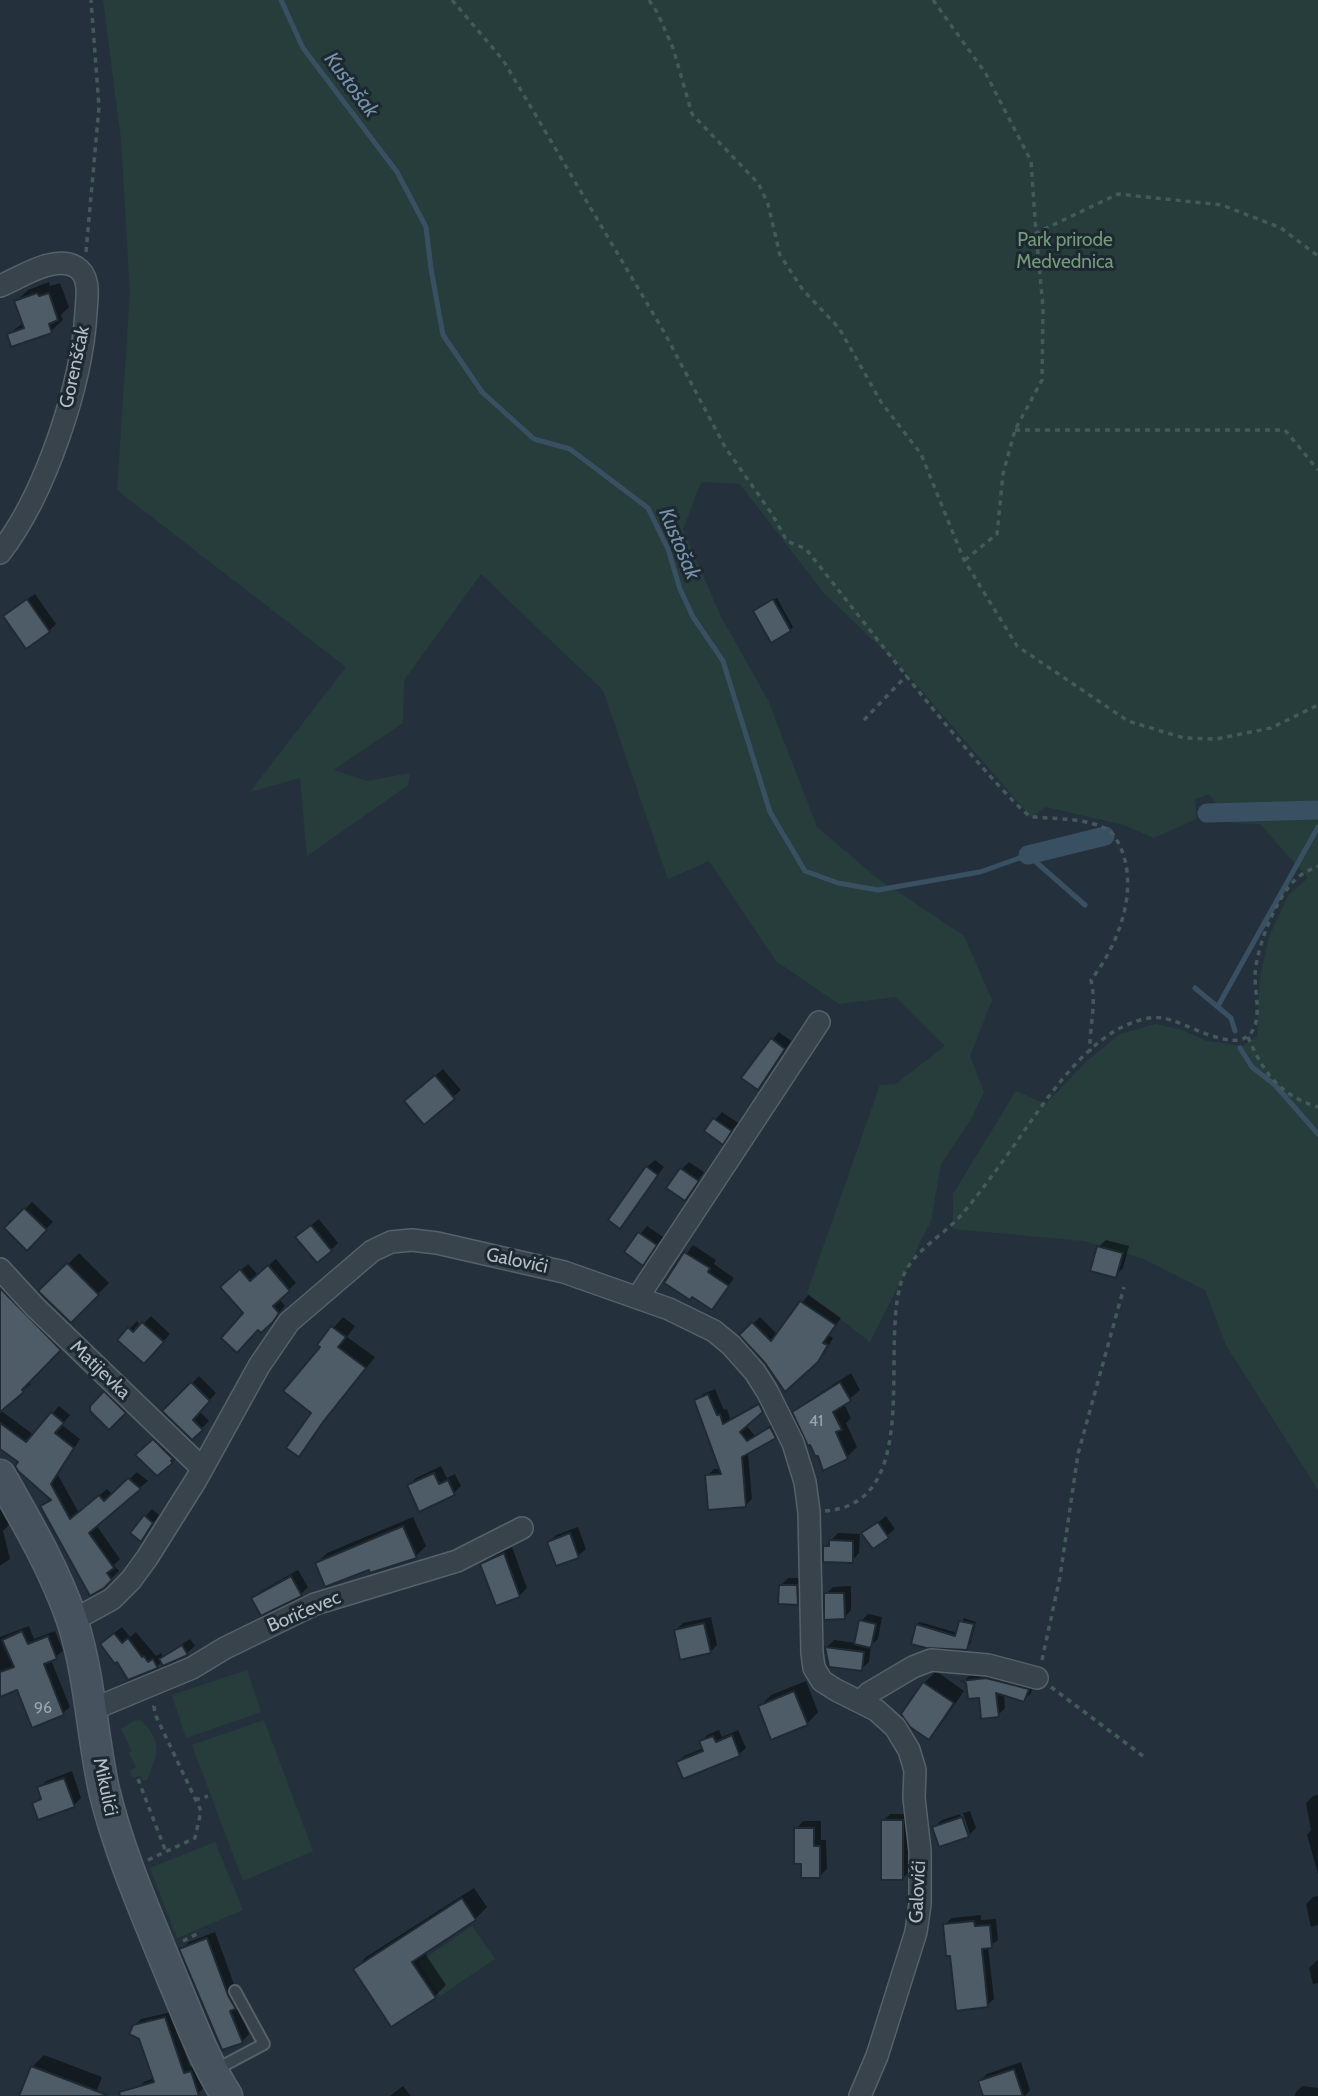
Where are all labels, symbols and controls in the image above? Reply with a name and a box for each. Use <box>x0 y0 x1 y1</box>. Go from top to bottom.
water label: Kustošak <box>318 47 384 123</box>
park label: Park prirode Medvednica <box>1016 229 1114 273</box>
street label: Gorenščak <box>55 324 95 410</box>
water label: Kustošak <box>653 505 705 583</box>
street label: Galovići <box>484 1243 550 1279</box>
street label: Matijevka <box>65 1336 135 1404</box>
house number: 41 <box>809 1411 823 1431</box>
street label: Boričevec <box>264 1586 344 1638</box>
house number: 96 <box>34 1698 52 1718</box>
street label: Mikulići <box>88 1756 122 1818</box>
street label: Galovići <box>905 1860 931 1924</box>

